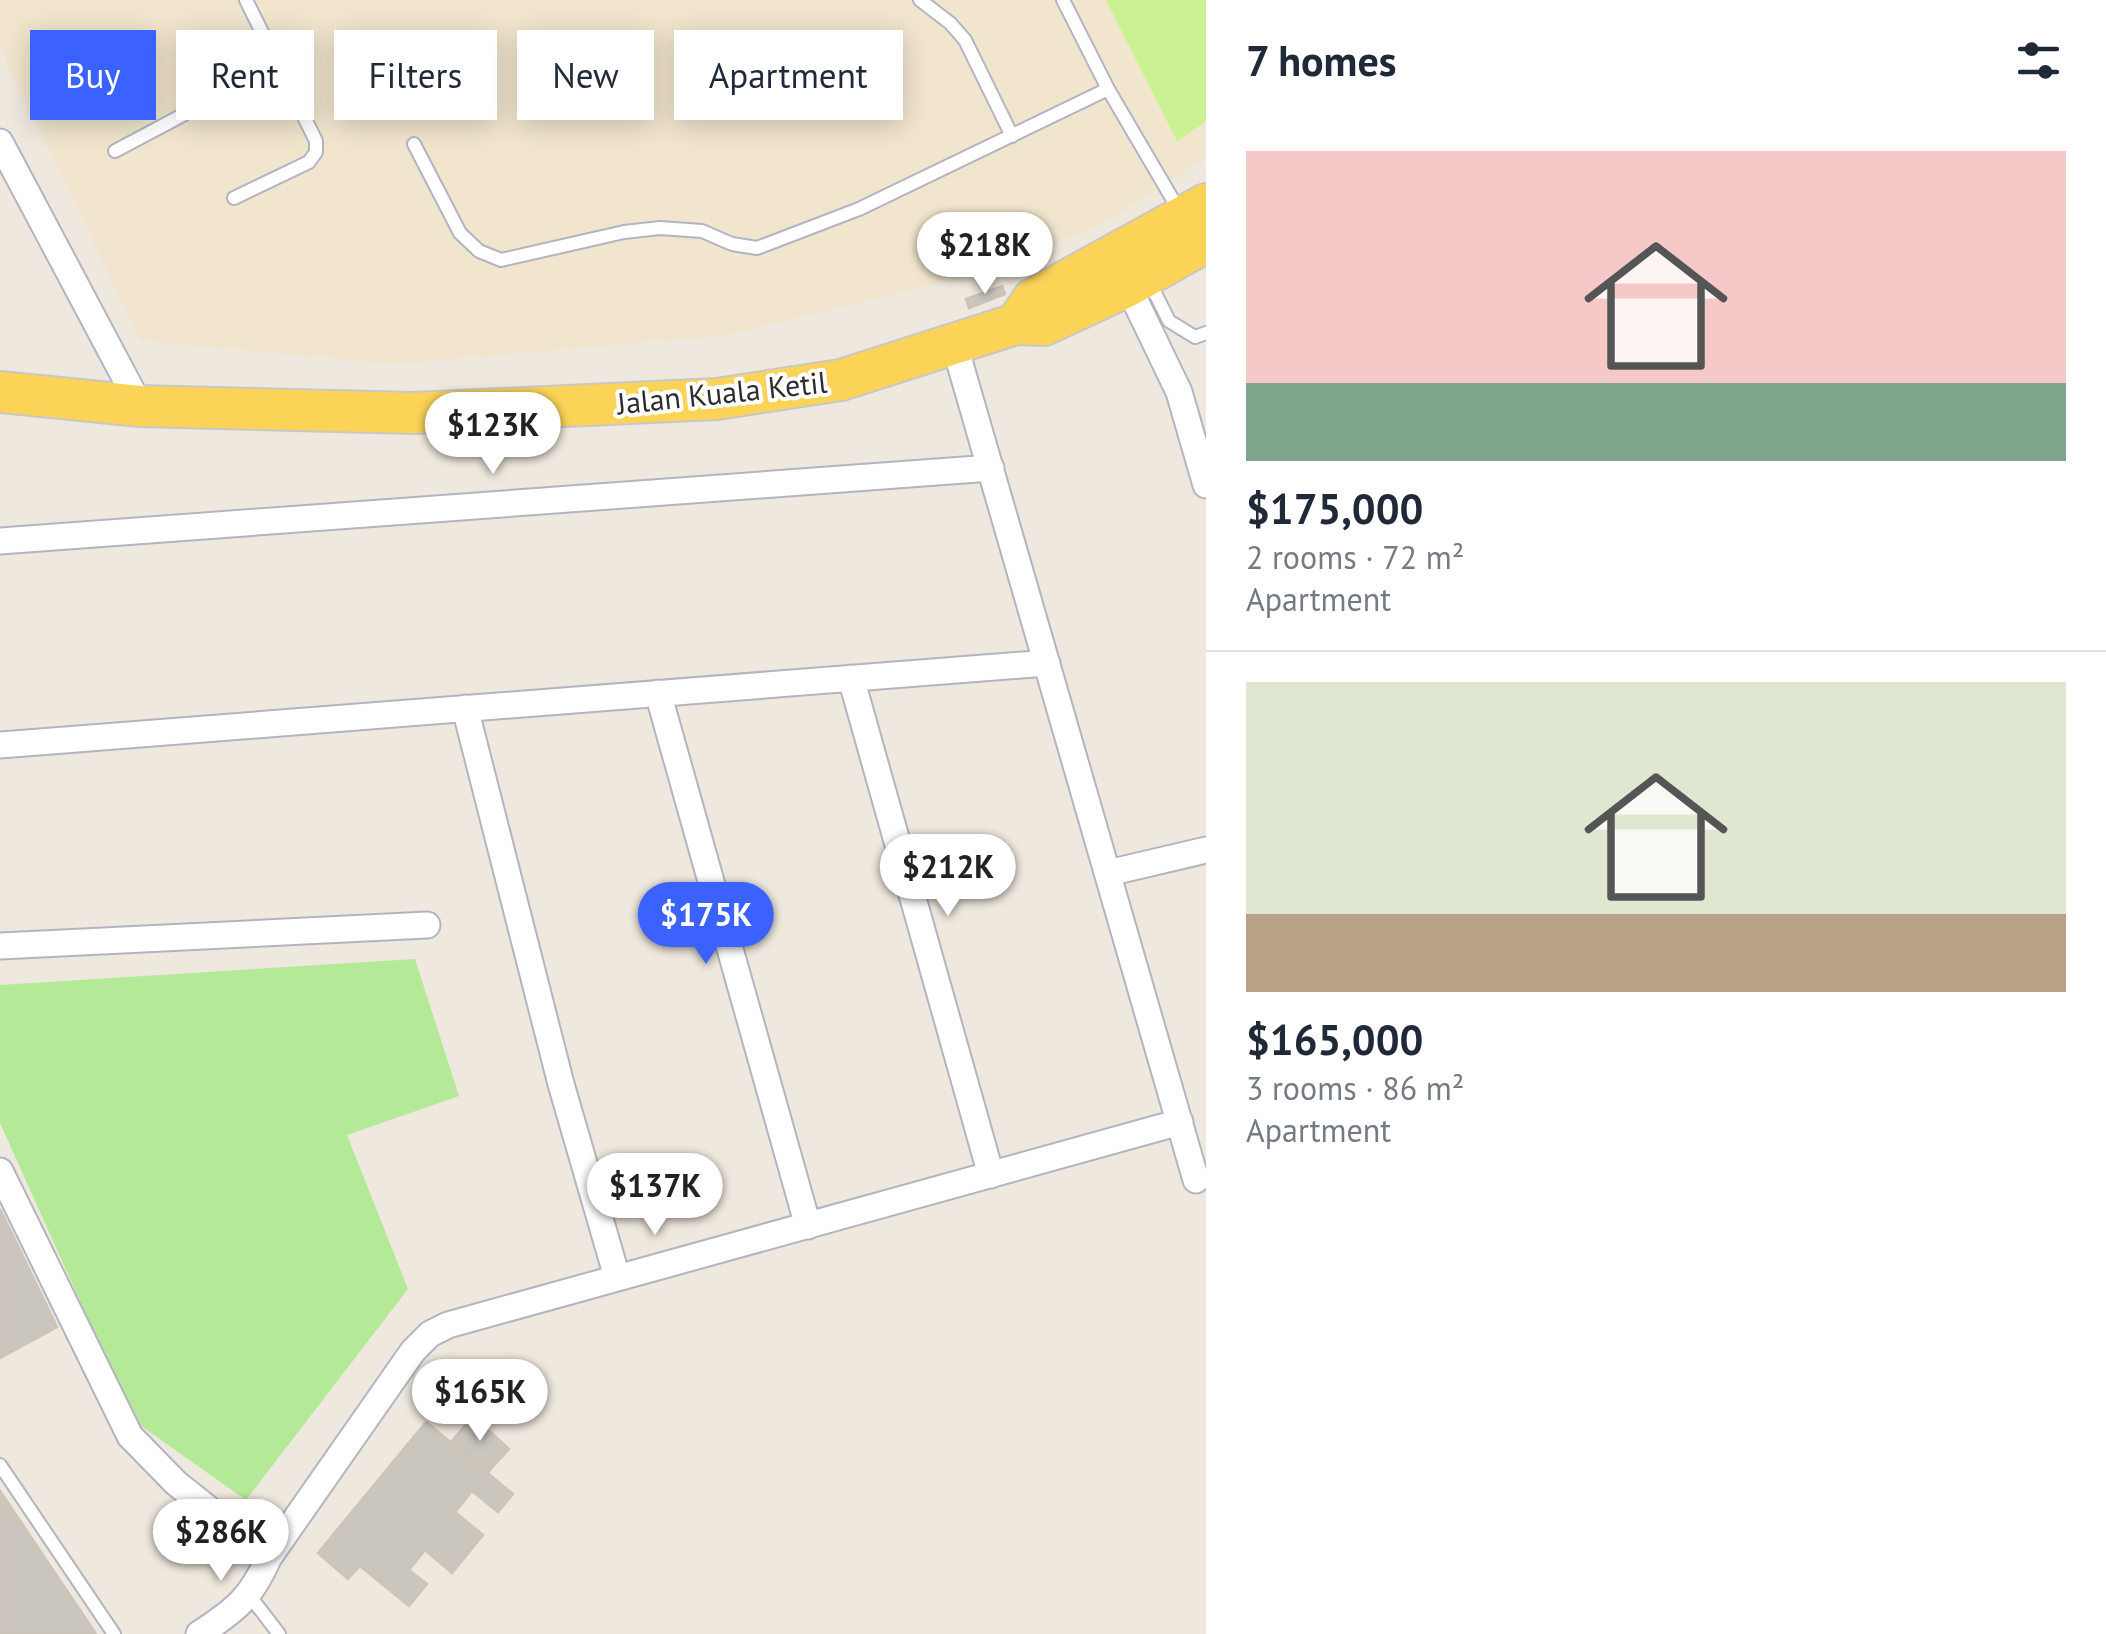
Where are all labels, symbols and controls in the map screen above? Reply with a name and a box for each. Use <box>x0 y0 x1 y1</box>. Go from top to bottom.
chip: Buy <box>30 30 156 120</box>
chip: Rent <box>176 30 314 120</box>
chip: Filters <box>334 30 497 120</box>
chip: New <box>517 30 654 120</box>
chip: Apartment <box>674 30 903 120</box>
text: 7 homes <box>1246 33 1397 88</box>
icon: filters <box>2011 33 2066 88</box>
pin: $218K <box>915 212 1055 297</box>
icon: home <box>1566 216 1746 396</box>
text: $218K <box>939 223 1031 265</box>
street label: Jalan Kuala Ketil <box>613 362 829 423</box>
pin: $123K <box>423 392 563 477</box>
text: $123K <box>447 403 539 445</box>
text: $175,000 <box>1246 481 1423 536</box>
text: 2 rooms · 72 m² <box>1246 536 1464 578</box>
text: Apartment <box>1246 578 1391 620</box>
icon: home <box>1566 747 1746 927</box>
pin: $212K <box>878 834 1018 919</box>
text: $212K <box>902 845 994 887</box>
pin: $175K <box>636 882 776 967</box>
text: $175K <box>660 893 752 935</box>
text: $165,000 <box>1246 1012 1423 1067</box>
text: 3 rooms · 86 m² <box>1246 1067 1464 1109</box>
text: Apartment <box>1246 1109 1391 1151</box>
pin: $137K <box>585 1153 725 1238</box>
text: $137K <box>609 1164 701 1206</box>
pin: $165K <box>410 1359 550 1444</box>
text: $165K <box>434 1370 526 1412</box>
pin: $286K <box>151 1499 291 1584</box>
text: $286K <box>175 1510 267 1552</box>

